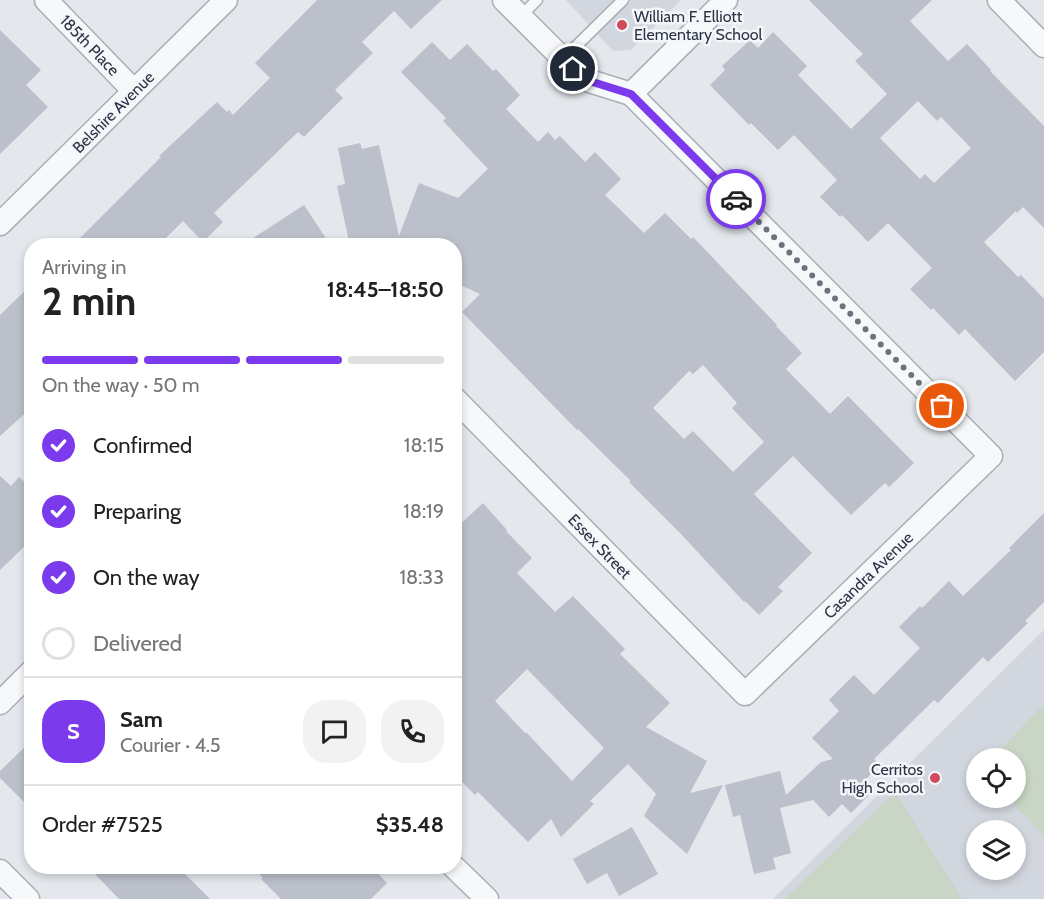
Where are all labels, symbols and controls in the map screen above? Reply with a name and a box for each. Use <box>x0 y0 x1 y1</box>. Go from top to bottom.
place label: William F. Elliott Elementary School <box>634 7 762 44</box>
street label: 185th Place <box>56 11 123 80</box>
marker: William F. Elliott Elementary School <box>615 18 629 32</box>
pin <box>547 43 598 94</box>
icon: home <box>556 52 589 85</box>
street label: Belshire Avenue <box>69 68 158 157</box>
courier <box>706 169 766 229</box>
icon: car <box>720 183 753 216</box>
text: Arriving in <box>42 255 126 279</box>
text: 18:45–18:50 <box>327 276 444 303</box>
text: 2 min <box>42 277 136 325</box>
text: On the way · 50 m <box>42 373 200 397</box>
pin <box>916 380 967 431</box>
icon: bag <box>925 389 958 422</box>
icon: check <box>42 429 75 462</box>
text: Confirmed <box>93 432 192 459</box>
text: 18:15 <box>404 433 444 457</box>
icon: check <box>42 495 75 528</box>
text: Preparing <box>93 498 181 525</box>
text: 18:19 <box>403 499 444 523</box>
street label: Essex Street <box>564 510 636 583</box>
street label: Casandra Avenue <box>820 528 917 623</box>
icon: check <box>42 561 75 594</box>
text: On the way <box>93 564 200 591</box>
text: 18:33 <box>400 565 444 589</box>
text: Delivered <box>93 630 182 657</box>
button: chat <box>303 700 366 763</box>
button: phone <box>381 700 444 763</box>
text: Sam <box>120 706 163 733</box>
text: S <box>67 718 80 745</box>
text: Courier · 4.5 <box>120 733 221 757</box>
map controls <box>966 748 1026 880</box>
button: locate <box>966 748 1026 808</box>
place label: Cerritos High School <box>842 760 923 797</box>
marker: Cerritos High School <box>928 771 942 785</box>
text: Order #7525 <box>42 811 163 838</box>
text: $35.48 <box>376 811 444 838</box>
button: layers <box>966 820 1026 880</box>

